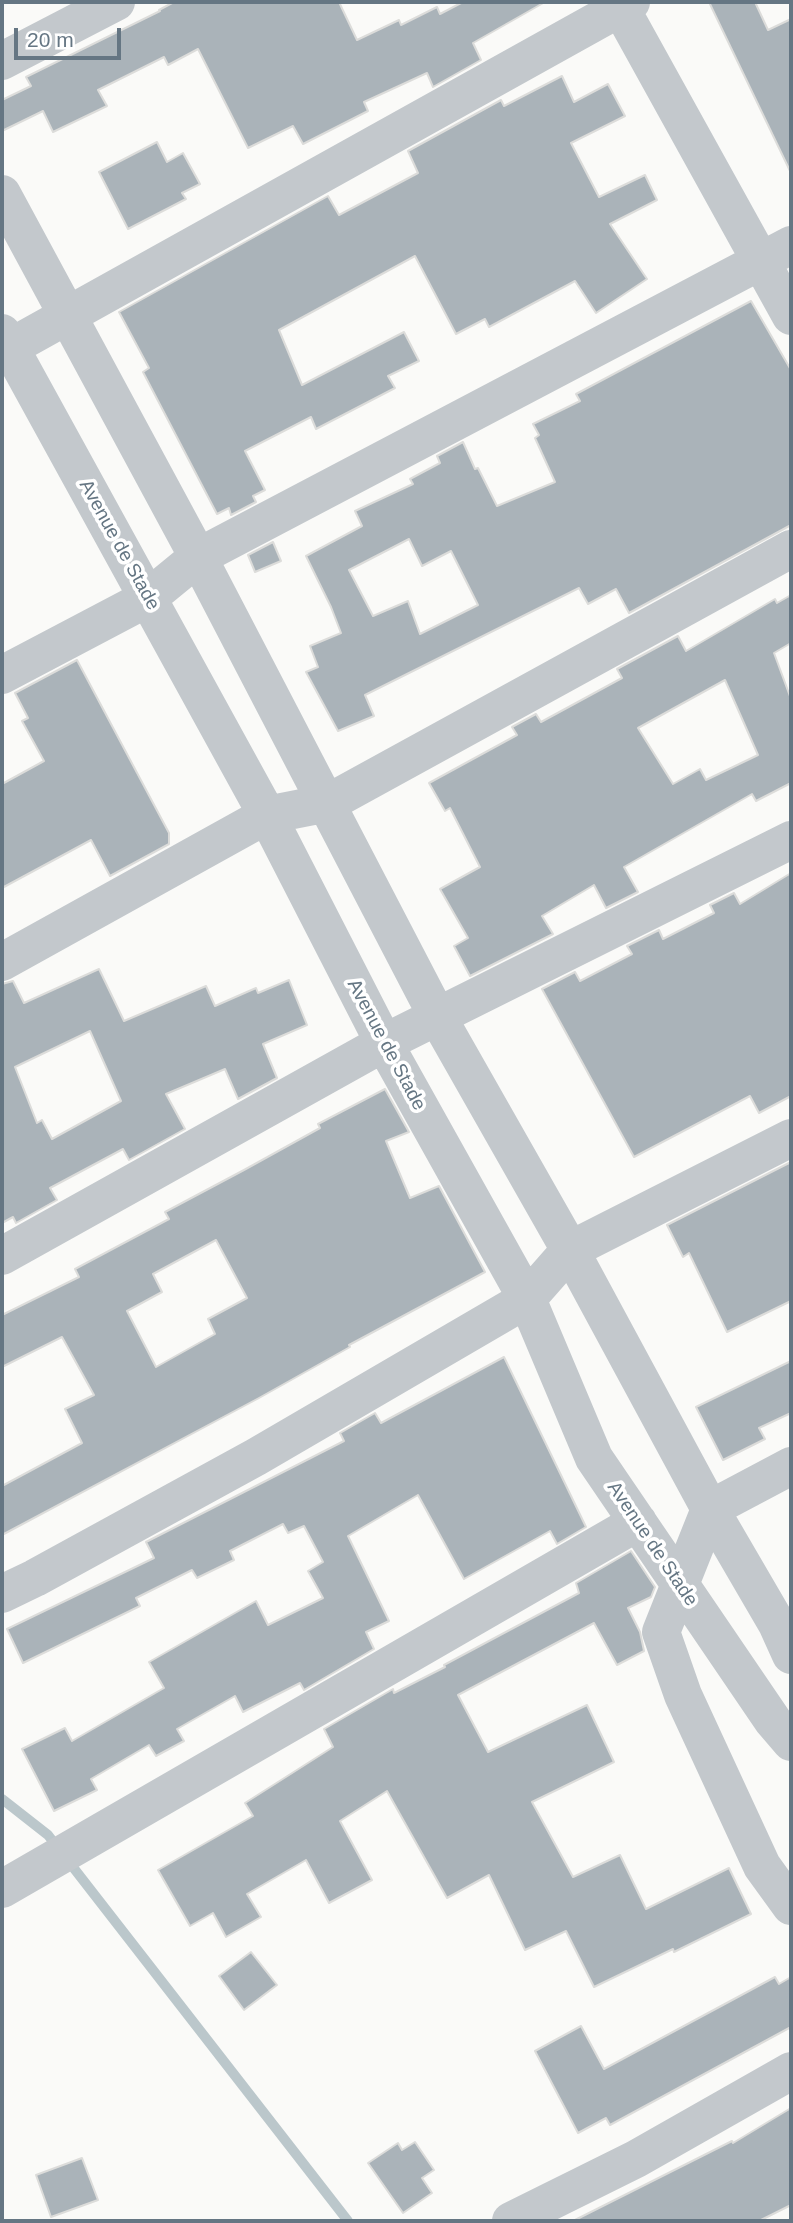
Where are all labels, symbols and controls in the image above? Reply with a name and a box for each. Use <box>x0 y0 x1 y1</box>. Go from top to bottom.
scale bar <box>18 14 124 58</box>
text: 20 m <box>27 28 74 51</box>
street label: Avenue de Stade <box>74 476 164 614</box>
street label: Avenue de Stade <box>342 975 430 1115</box>
street label: Avenue de Stade <box>602 1477 702 1611</box>

